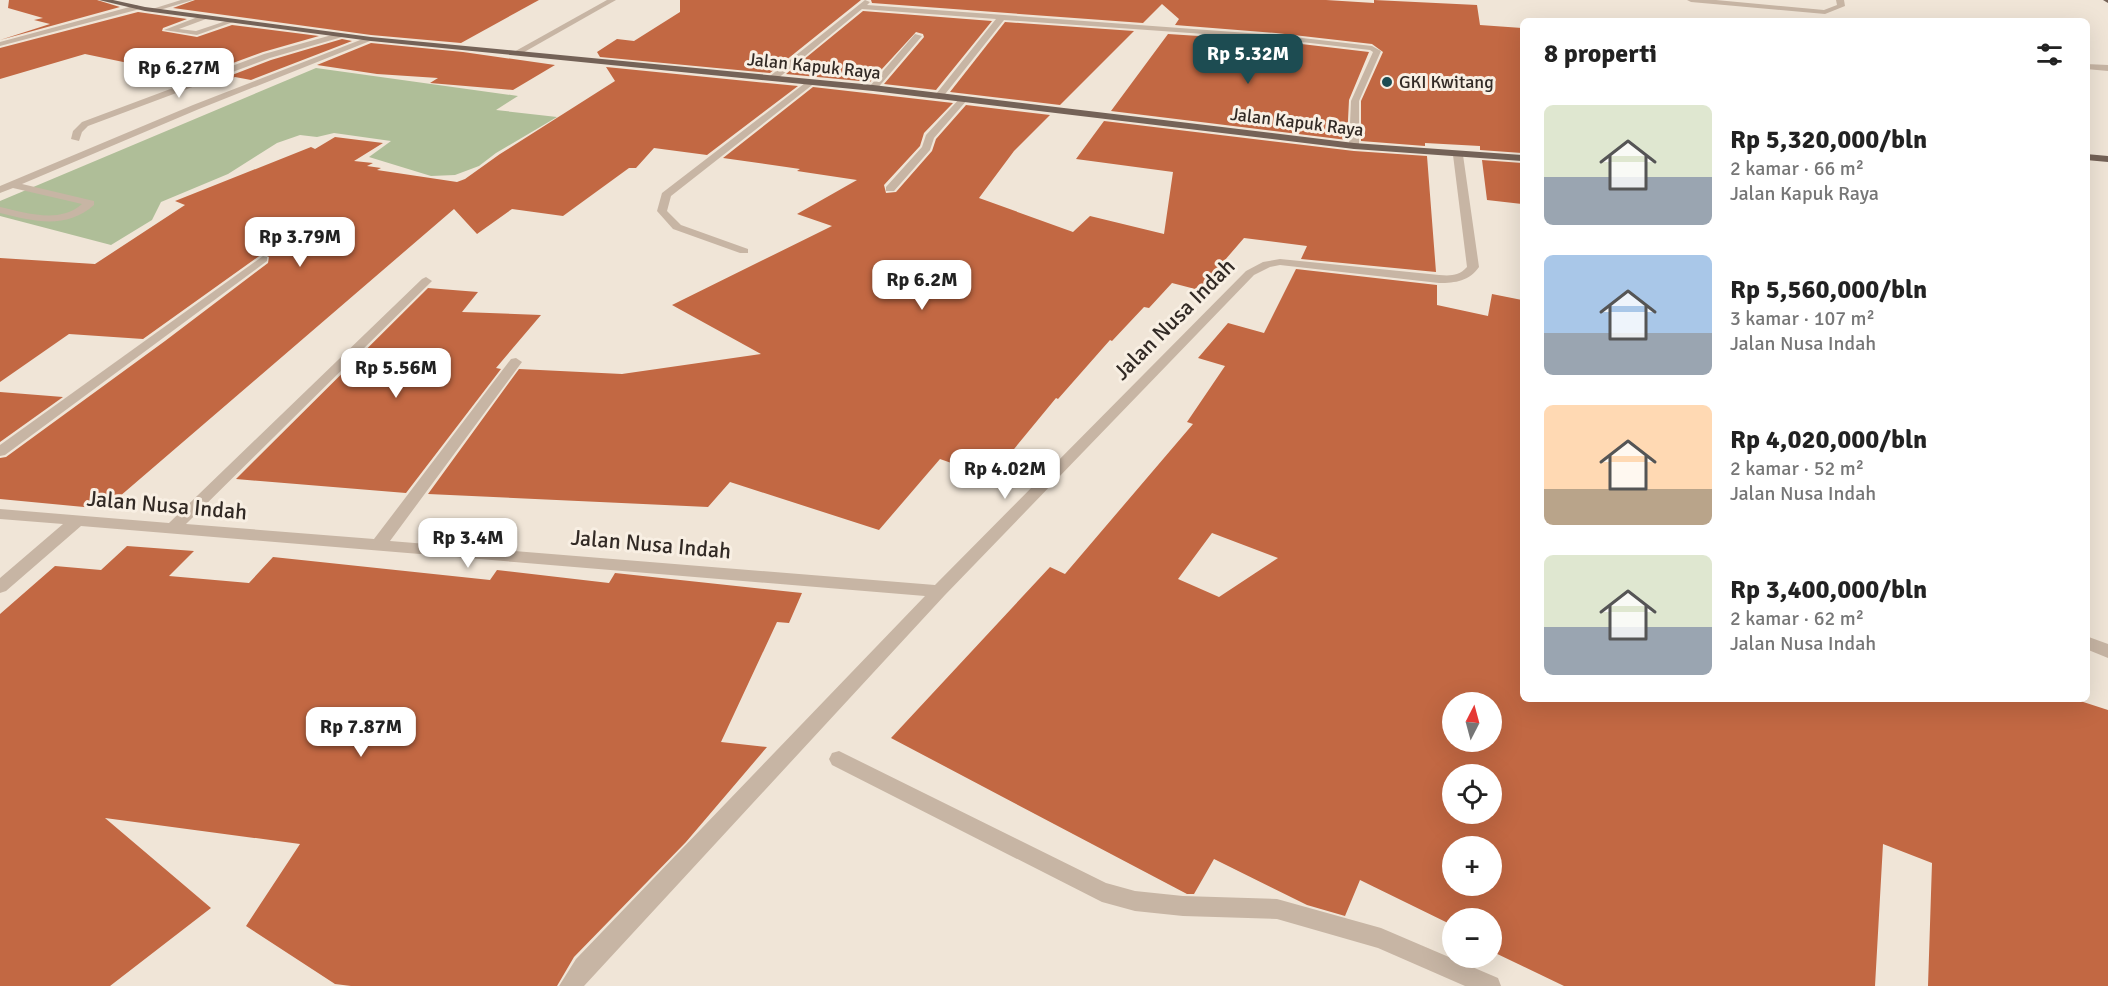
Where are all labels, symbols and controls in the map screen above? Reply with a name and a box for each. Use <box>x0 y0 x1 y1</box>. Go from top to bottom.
pin: Rp 5.32M <box>1186 34 1310 85</box>
text: 8 properti <box>1544 38 1657 70</box>
icon: filters <box>2033 38 2066 71</box>
text: Rp 5.32M <box>1207 41 1289 66</box>
pin: Rp 6.27M <box>117 48 241 99</box>
street label: Jalan Kapuk Raya <box>746 48 882 84</box>
text: Rp 6.27M <box>138 55 220 80</box>
place label: GKI Kwitang <box>1399 71 1494 93</box>
marker: GKI Kwitang <box>1380 75 1394 89</box>
street label: Jalan Kapuk Raya <box>1229 103 1365 141</box>
text: Rp 5,320,000/bln <box>1730 124 1927 156</box>
icon: home <box>1592 129 1664 201</box>
text: 2 kamar · 66 m² <box>1730 156 1864 181</box>
text: Jalan Kapuk Raya <box>1730 181 1879 206</box>
pin: Rp 3.79M <box>238 217 362 268</box>
text: Rp 3.79M <box>259 224 341 249</box>
street label: Jalan Nusa Indah <box>1108 253 1240 385</box>
pin: Rp 6.2M <box>867 260 977 311</box>
text: Rp 6.2M <box>886 267 958 292</box>
text: Rp 5,560,000/bln <box>1730 274 1927 306</box>
icon: home <box>1592 279 1664 351</box>
text: 3 kamar · 107 m² <box>1730 306 1875 331</box>
text: Jalan Nusa Indah <box>1730 331 1876 356</box>
pin: Rp 5.56M <box>334 348 458 399</box>
text: Rp 5.56M <box>355 355 437 380</box>
text: Rp 4,020,000/bln <box>1730 424 1927 456</box>
icon: home <box>1592 429 1664 501</box>
pin: Rp 4.02M <box>943 449 1067 500</box>
text: Rp 4.02M <box>964 456 1046 481</box>
text: 2 kamar · 52 m² <box>1730 456 1864 481</box>
text: Jalan Nusa Indah <box>1730 481 1876 506</box>
street label: Jalan Nusa Indah <box>86 485 248 525</box>
pin: Rp 3.4M <box>413 518 523 569</box>
street label: Jalan Nusa Indah <box>570 524 732 564</box>
text: Rp 3.4M <box>432 525 504 550</box>
text: Rp 3,400,000/bln <box>1730 574 1927 606</box>
icon: home <box>1592 579 1664 651</box>
text: 2 kamar · 62 m² <box>1730 606 1864 631</box>
text: Jalan Nusa Indah <box>1730 631 1876 656</box>
north arrow <box>1442 692 1502 752</box>
map controls <box>1442 692 1502 968</box>
pin: Rp 7.87M <box>299 707 423 758</box>
text: Rp 7.87M <box>320 714 402 739</box>
button: locate <box>1442 764 1502 824</box>
button: + <box>1442 836 1502 896</box>
button: − <box>1442 908 1502 968</box>

